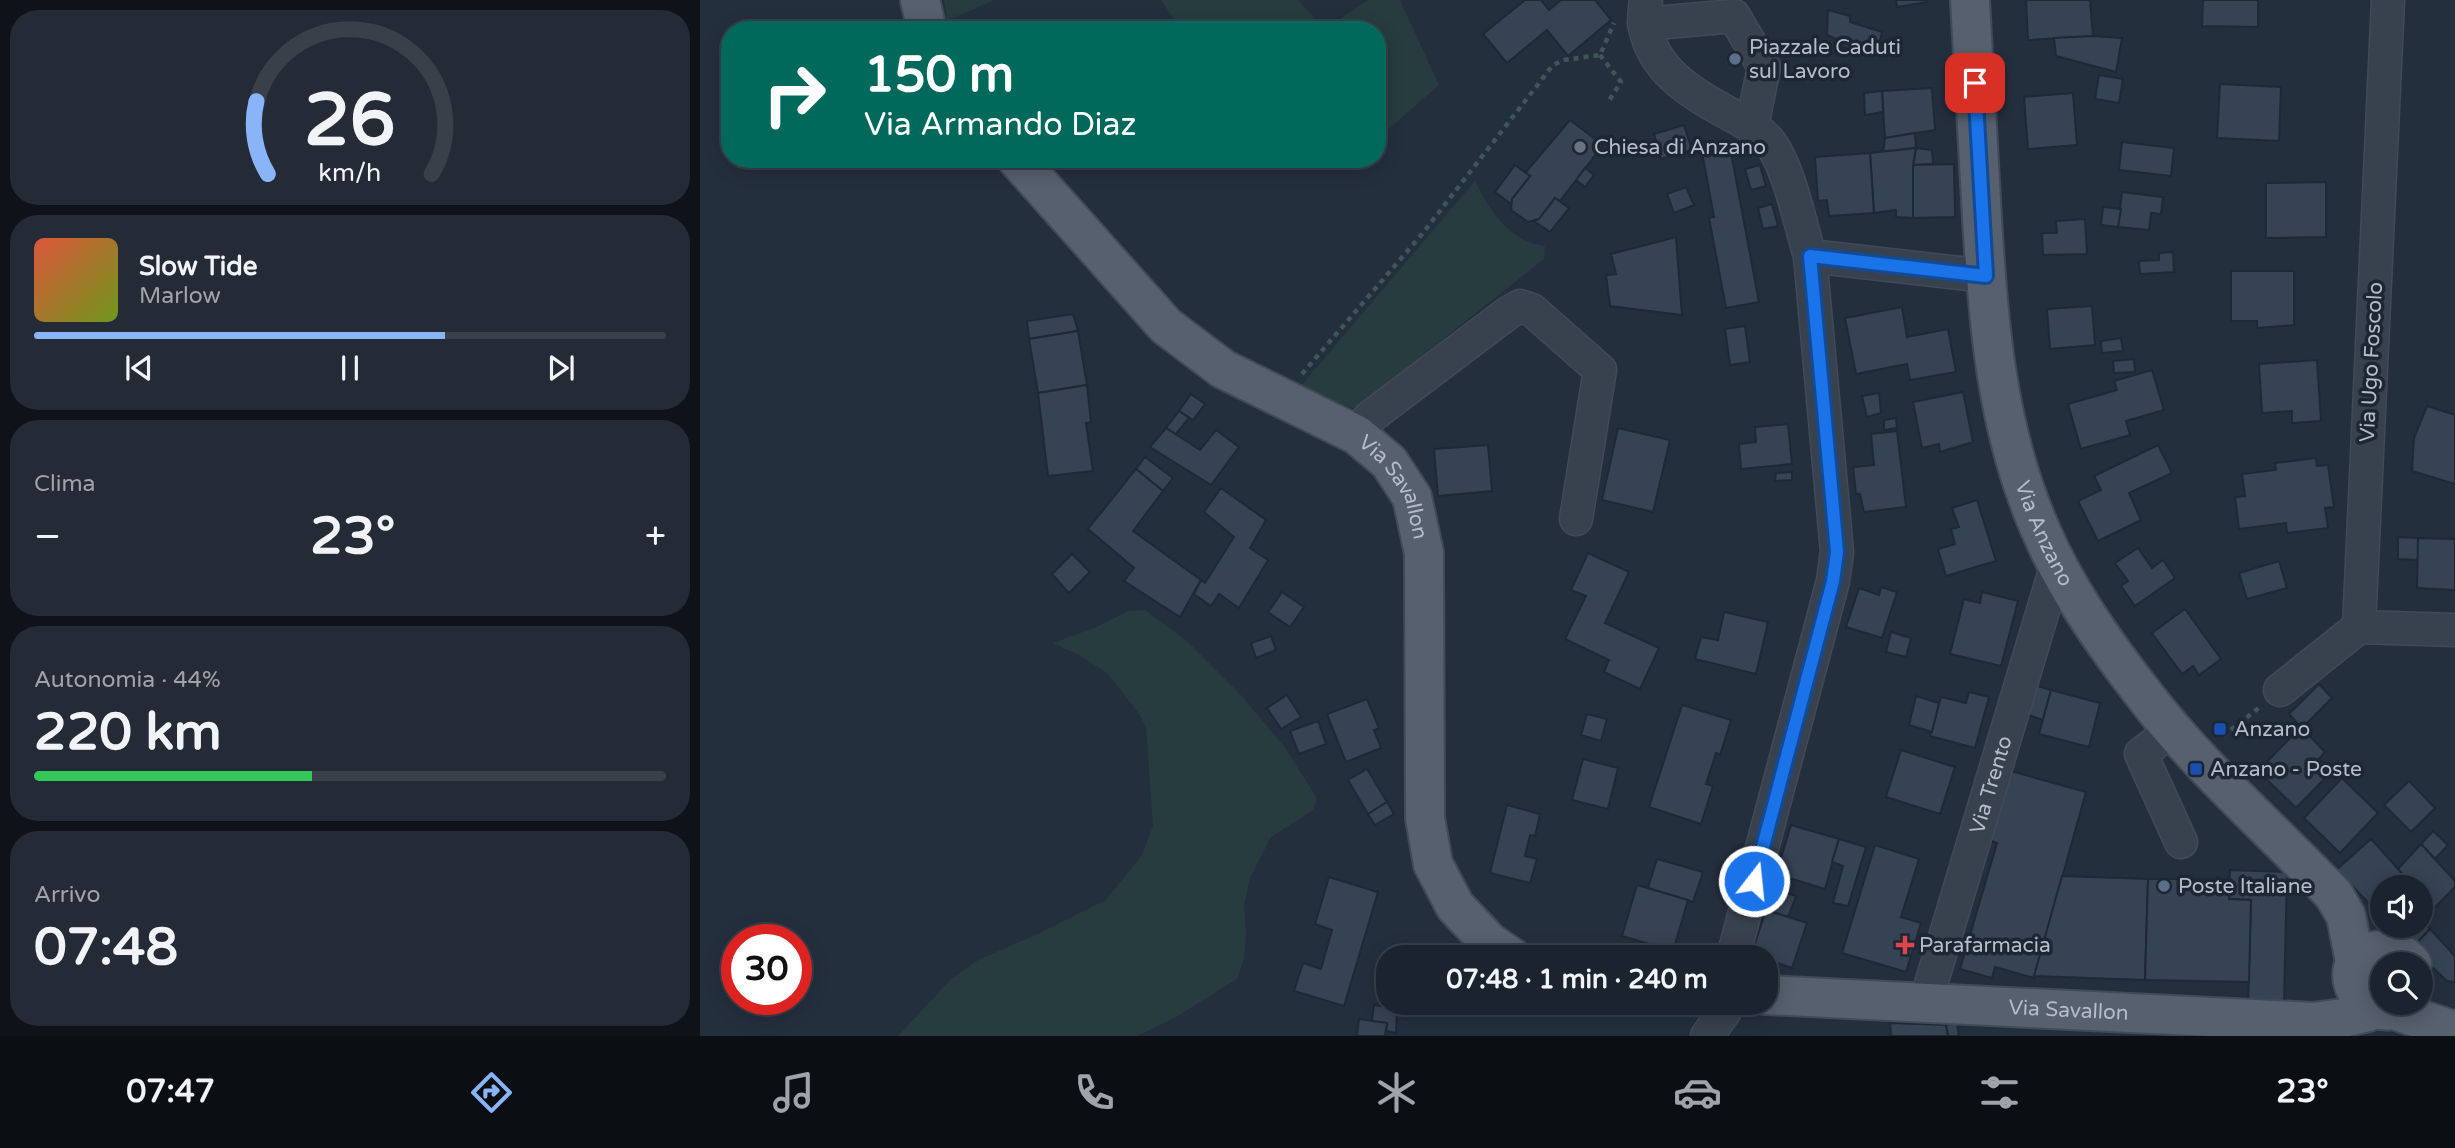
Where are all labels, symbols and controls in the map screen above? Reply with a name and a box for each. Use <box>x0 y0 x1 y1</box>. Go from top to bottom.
place label: Piazzale Caduti sul Lavoro <box>1749 35 1901 84</box>
text: 150 m <box>864 46 1014 105</box>
icon: right <box>749 49 840 140</box>
marker: Piazzale Caduti sul Lavoro <box>1727 51 1743 67</box>
pin <box>1945 53 2005 113</box>
icon: arrive <box>1956 64 1994 102</box>
text: 26 <box>304 77 396 165</box>
text: Via Armando Diaz <box>864 106 1137 144</box>
place label: Chiesa di Anzano <box>1594 135 1766 160</box>
marker: Chiesa di Anzano <box>1572 139 1588 155</box>
text: km/h <box>319 157 381 187</box>
text: Slow Tide <box>139 251 257 282</box>
street label: Via Ugo Foscolo <box>2355 281 2388 443</box>
text: Marlow <box>139 282 221 310</box>
icon: previous <box>120 349 158 387</box>
icon: pause <box>331 349 369 387</box>
icon: next <box>542 349 580 387</box>
street label: Via Savallon <box>1353 430 1433 542</box>
text: Clima <box>34 470 95 498</box>
street label: Via Anzano <box>2010 477 2078 591</box>
text: 23° <box>310 505 395 568</box>
text: − <box>34 514 61 560</box>
text: + <box>645 514 666 560</box>
text: Autonomia · 44% <box>34 666 221 694</box>
text: 220 km <box>34 701 222 764</box>
place label: Anzano <box>2234 717 2310 742</box>
marker: Anzano <box>2212 721 2228 737</box>
street label: Via Trento <box>1965 733 2018 837</box>
place label: Anzano - Poste <box>2210 757 2362 782</box>
marker: Anzano - Poste <box>2188 761 2204 777</box>
position arrow <box>1717 844 1791 918</box>
place label: Poste Italiane <box>2178 874 2312 899</box>
map controls <box>2370 875 2433 1015</box>
button: sound <box>2370 875 2433 938</box>
marker: Poste Italiane <box>2156 878 2172 894</box>
text: Arrivo <box>34 881 100 909</box>
text: 07:48 <box>34 916 178 979</box>
speed limit sign: 30 <box>721 924 812 1015</box>
place label: Parafarmacia <box>1919 933 2051 958</box>
marker: Parafarmacia <box>1897 937 1913 953</box>
button: search <box>2370 952 2433 1015</box>
text: 07:48 · 1 min · 240 m <box>1446 964 1708 995</box>
street label: Via Savallon <box>2008 995 2129 1026</box>
icon: directions <box>467 1068 516 1117</box>
icon: music <box>769 1068 818 1117</box>
icon: phone <box>1070 1068 1119 1117</box>
icon: climate <box>1372 1068 1421 1117</box>
icon: car <box>1673 1068 1722 1117</box>
icon: filters <box>1975 1068 2024 1117</box>
text: 07:47 <box>126 1073 215 1111</box>
text: 23° <box>2276 1073 2329 1111</box>

